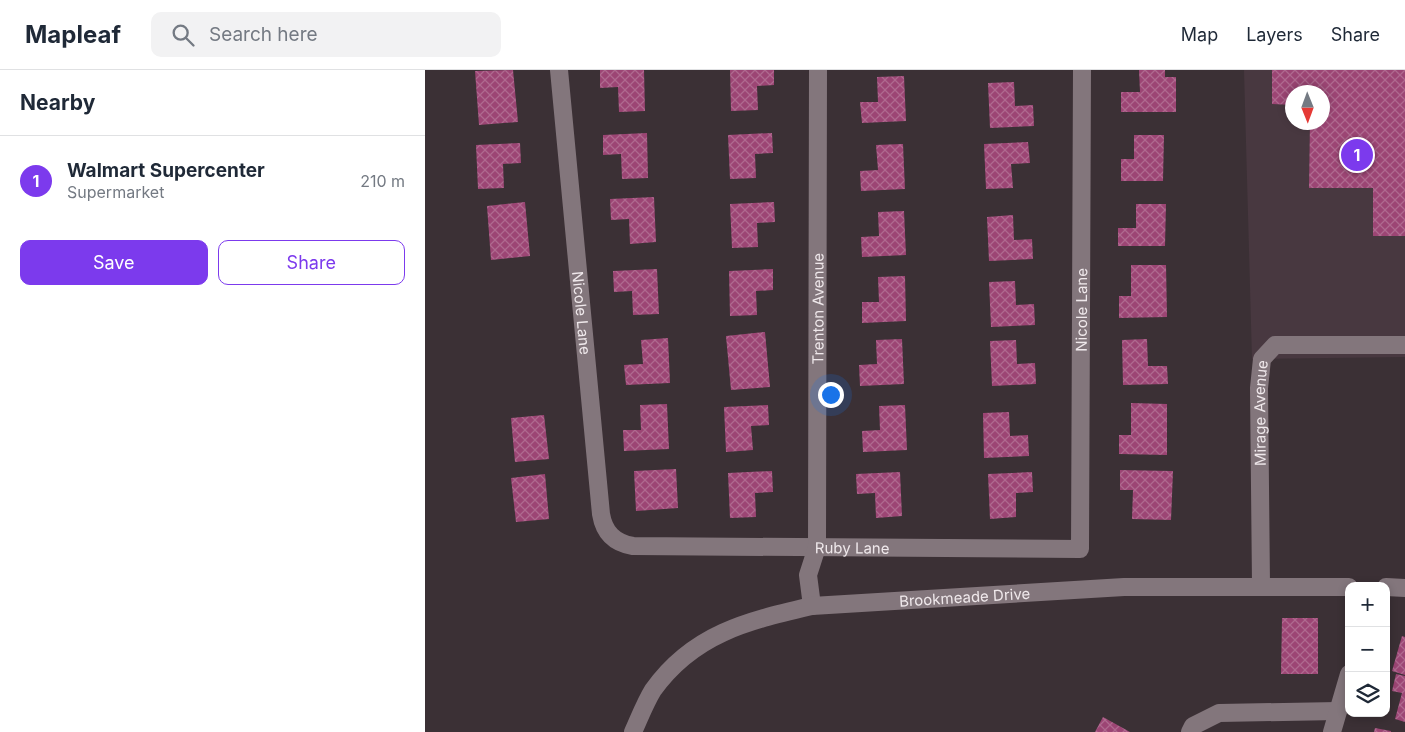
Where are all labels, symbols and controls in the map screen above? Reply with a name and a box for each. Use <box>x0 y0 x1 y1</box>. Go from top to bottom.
search box <box>151 12 501 57</box>
text: Mapleaf <box>25 20 121 49</box>
icon: search <box>169 21 197 49</box>
text: Search here <box>209 23 318 46</box>
text: Map <box>1181 24 1218 45</box>
text: Layers <box>1246 24 1303 45</box>
text: Share <box>1331 24 1380 45</box>
north arrow <box>1285 85 1330 130</box>
text: Nearby <box>20 90 95 115</box>
pin: 1 <box>1341 136 1373 174</box>
text: Walmart Supercenter <box>67 159 265 182</box>
text: 1 <box>33 171 39 191</box>
text: 210 m <box>360 171 405 191</box>
text: Supermarket <box>67 182 164 202</box>
button: Save <box>20 240 208 285</box>
button: Share <box>218 240 405 285</box>
street label: Trenton Avenue <box>808 253 827 364</box>
street label: Nicole Lane <box>1071 268 1091 352</box>
street label: Nicole Lane <box>569 270 595 355</box>
street label: Mirage Avenue <box>1249 359 1271 466</box>
your location <box>818 382 844 408</box>
street label: Ruby Lane <box>815 538 890 557</box>
map controls <box>1345 582 1390 717</box>
button: + <box>1345 582 1390 627</box>
street label: Brookmeade Drive <box>898 583 1031 610</box>
button: − <box>1345 627 1390 672</box>
button: layers <box>1345 672 1390 717</box>

